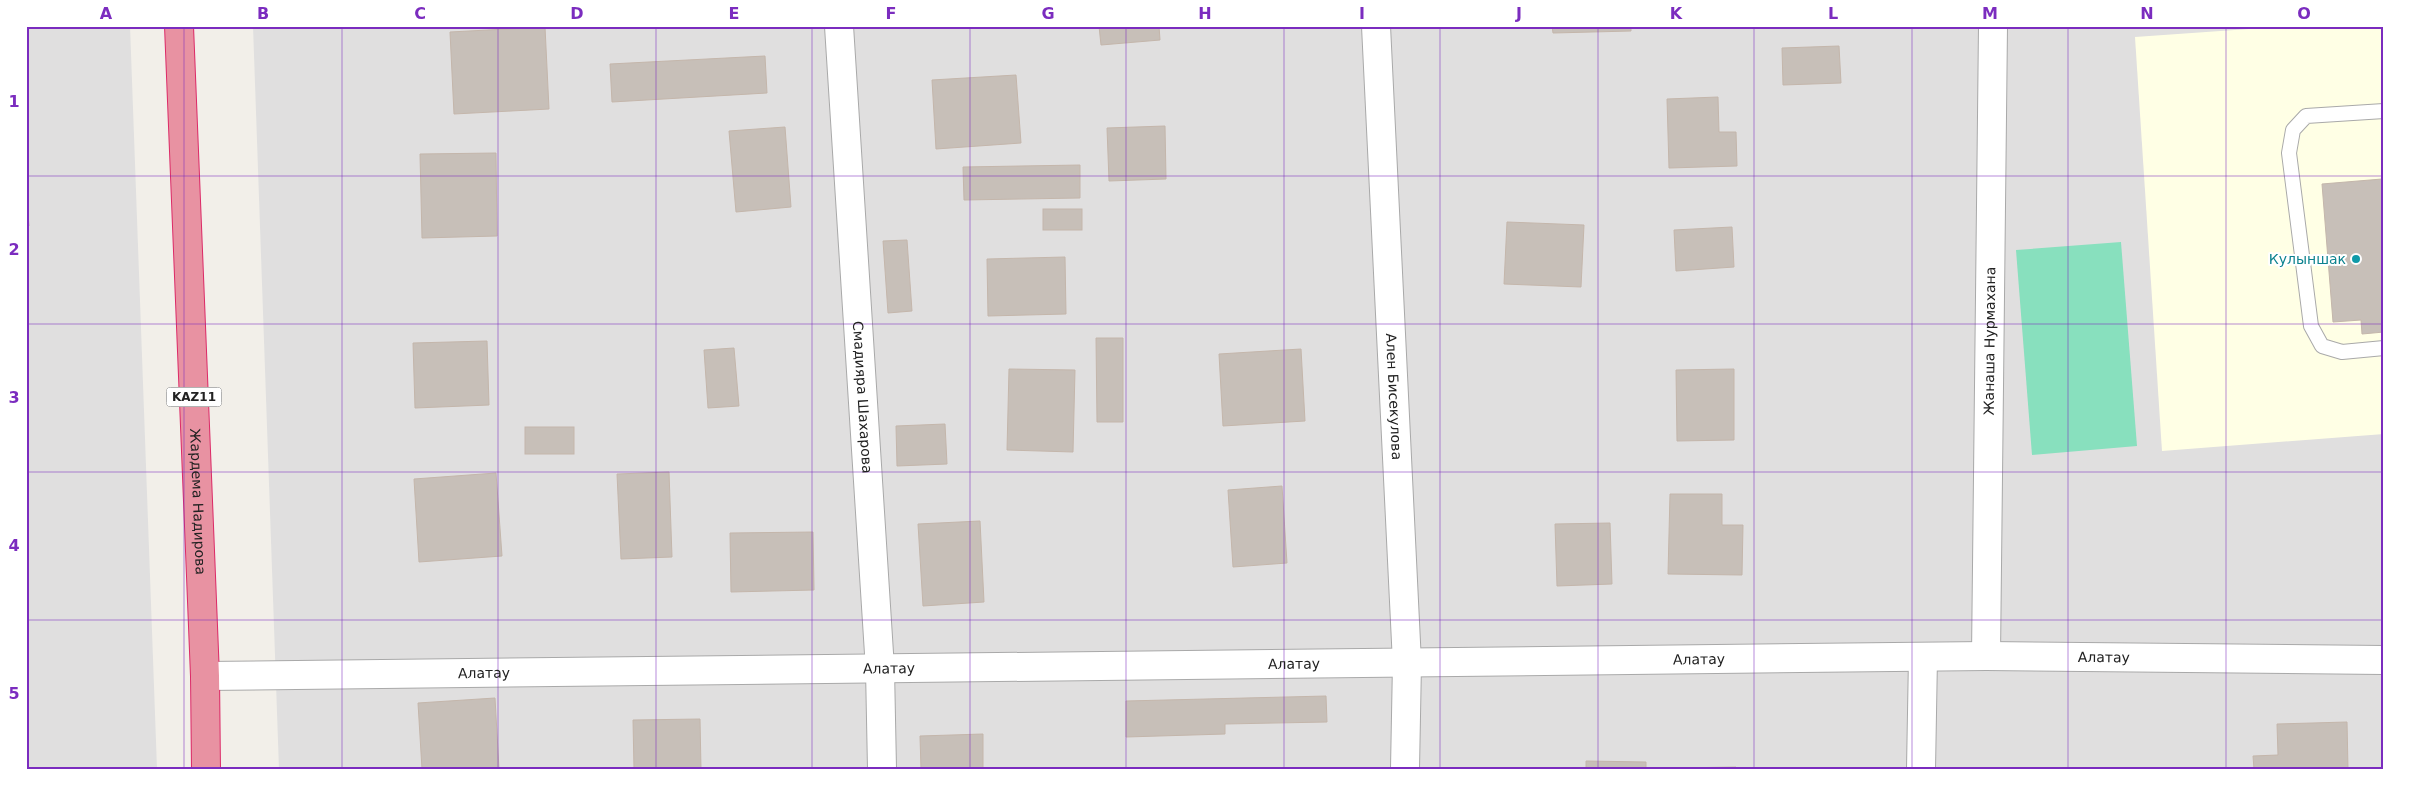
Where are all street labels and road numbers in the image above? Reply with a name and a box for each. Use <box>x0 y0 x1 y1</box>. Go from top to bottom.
street label: Жанаша Нурмахана <box>1981 267 1998 416</box>
street label: Смадияра Шахарова <box>850 320 876 474</box>
street label: Ален Бисекулова <box>1383 333 1405 460</box>
road number: KAZ11 <box>166 388 222 407</box>
street label: Жардема Надирова <box>187 428 209 575</box>
street label: Алатау <box>2078 649 2130 665</box>
street label: Алатау <box>1673 651 1725 668</box>
street label: Алатау <box>1268 655 1320 672</box>
street label: Алатау <box>863 660 915 677</box>
street label: Алатау <box>458 665 510 681</box>

